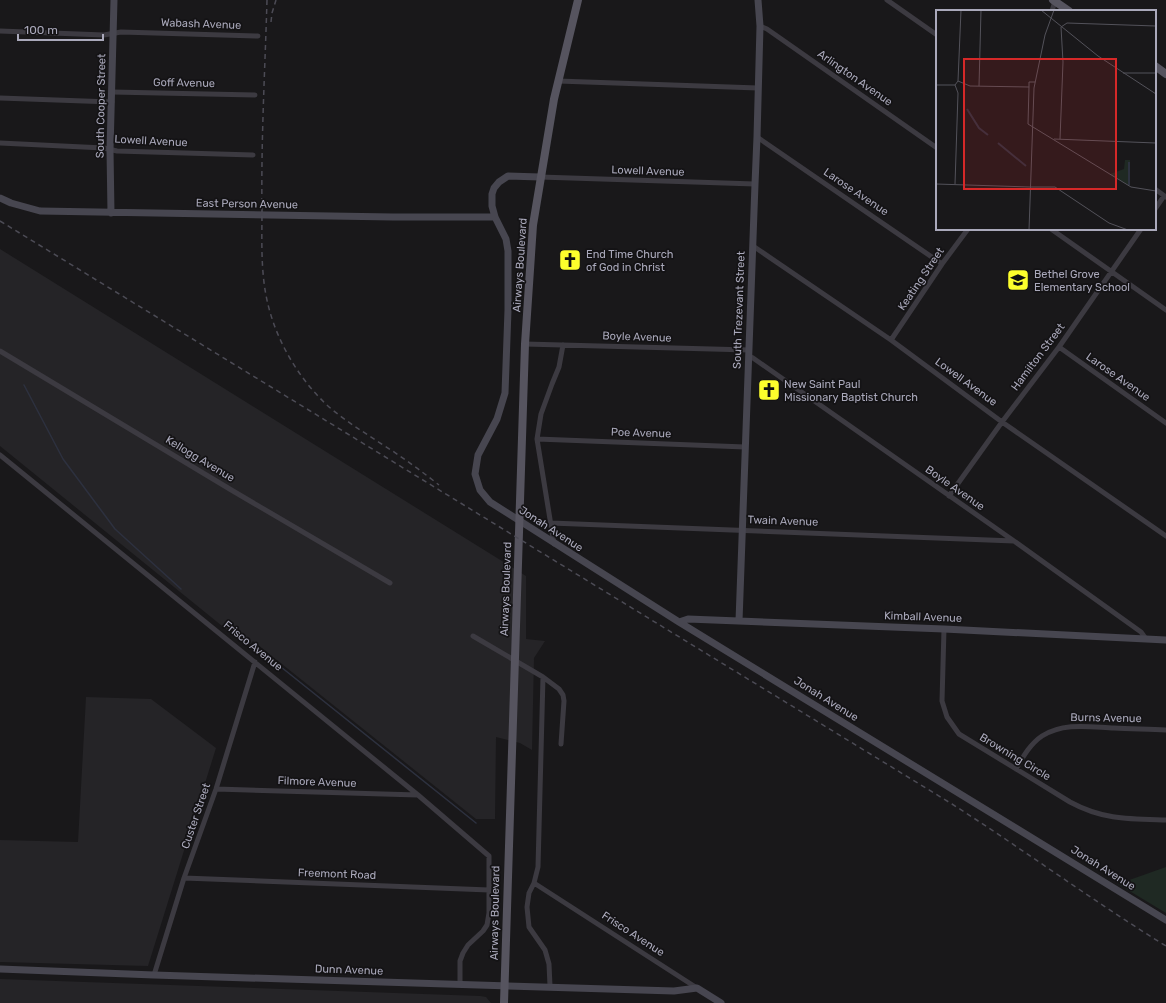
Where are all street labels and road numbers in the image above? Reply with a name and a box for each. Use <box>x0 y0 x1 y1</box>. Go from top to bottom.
street label: Wabash Avenue <box>161 16 241 32</box>
street label: Arlington Avenue <box>815 47 895 109</box>
street label: South Cooper Street <box>94 53 108 158</box>
street label: Goff Avenue <box>153 76 215 90</box>
street label: Lowell Avenue <box>114 133 188 149</box>
street label: Lowell Avenue <box>611 163 685 179</box>
street label: Larose Avenue <box>821 166 891 218</box>
street label: East Person Avenue <box>196 197 298 211</box>
street label: Airways Boulevard <box>510 217 530 313</box>
street label: Keating Street <box>895 244 947 313</box>
street label: South Trezevant Street <box>730 250 748 369</box>
street label: Hamilton Street <box>1008 320 1068 393</box>
street label: Boyle Avenue <box>602 329 672 345</box>
street label: Larose Avenue <box>1083 350 1153 404</box>
street label: Lowell Avenue <box>933 355 999 409</box>
street label: Poe Avenue <box>611 425 671 441</box>
street label: Kellogg Avenue <box>163 433 237 485</box>
street label: Boyle Avenue <box>923 463 987 513</box>
street label: Jonah Avenue <box>517 503 585 555</box>
street label: Twain Avenue <box>748 513 818 529</box>
street label: Airways Boulevard <box>498 542 514 636</box>
street label: Kimball Avenue <box>884 609 962 625</box>
street label: Frisco Avenue <box>221 618 285 674</box>
street label: Jonah Avenue <box>791 674 861 724</box>
street label: Burns Avenue <box>1070 711 1142 725</box>
street label: Browning Circle <box>977 731 1053 783</box>
street label: Filmore Avenue <box>277 774 357 790</box>
street label: Custer Street <box>179 781 214 850</box>
street label: Jonah Avenue <box>1068 843 1138 893</box>
street label: Freemont Road <box>298 866 376 882</box>
street label: Airways Boulevard <box>488 866 502 960</box>
street label: Frisco Avenue <box>599 909 667 959</box>
street label: Dunn Avenue <box>315 962 383 978</box>

